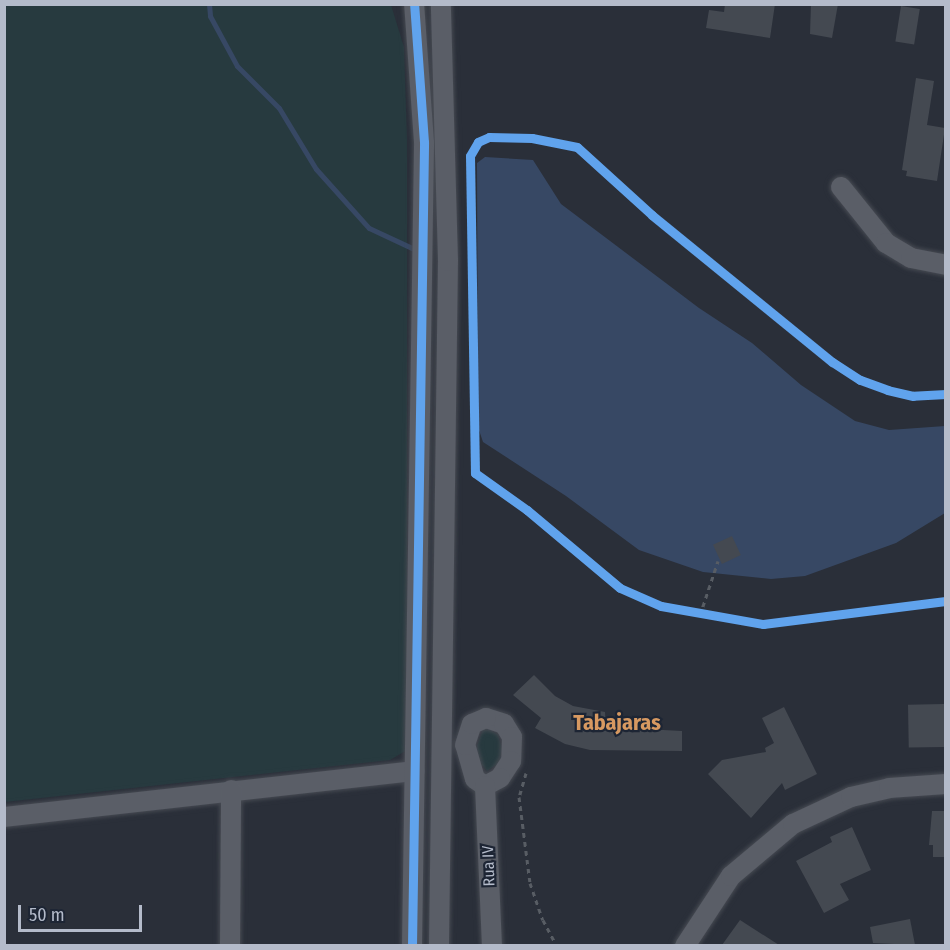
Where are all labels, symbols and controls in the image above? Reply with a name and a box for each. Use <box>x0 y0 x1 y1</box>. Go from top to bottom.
district label: Tabajaras <box>573 710 661 736</box>
street label: Rua IV <box>479 845 499 887</box>
scale bar <box>21 893 146 931</box>
text: 50 m <box>29 904 65 926</box>

